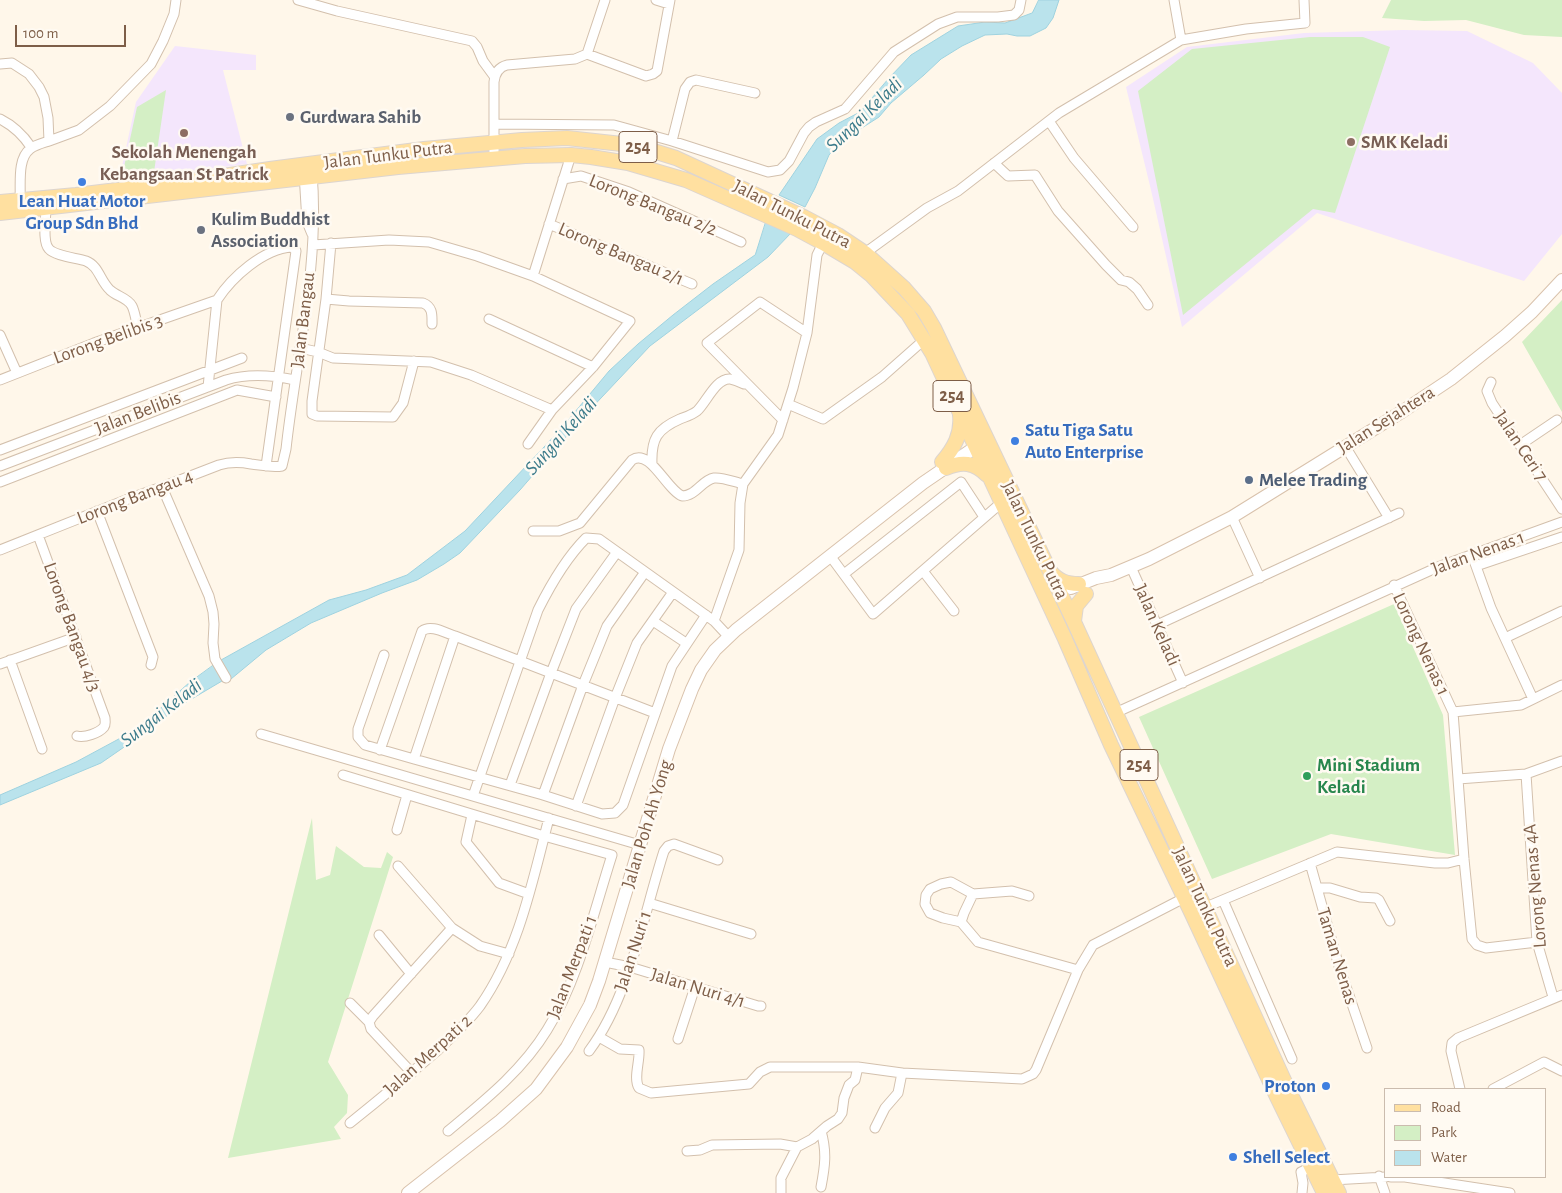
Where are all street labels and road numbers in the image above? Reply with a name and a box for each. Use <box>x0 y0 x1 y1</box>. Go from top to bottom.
road number: 254 <box>619 132 657 162</box>
street label: Jalan Tunku Putra <box>322 136 454 174</box>
street label: Lorong Bangau 2/2 <box>586 169 720 241</box>
street label: Jalan Tunku Putra <box>729 174 855 254</box>
street label: Lorong Bangau 2/1 <box>555 217 687 291</box>
street label: Jalan Bangau <box>286 271 320 369</box>
street label: Lorong Belibis 3 <box>50 309 166 369</box>
road number: 254 <box>933 381 971 412</box>
street label: Jalan Sejahtera <box>1333 381 1439 459</box>
street label: Jalan Belibis <box>92 386 184 440</box>
street label: Jalan Ceri 7 <box>1489 406 1553 486</box>
street label: Lorong Bangau 4 <box>74 464 196 530</box>
street label: Jalan Tunku Putra <box>996 477 1074 603</box>
street label: Jalan Nenas 1 <box>1428 526 1528 580</box>
street label: Lorong Bangau 4/3 <box>38 559 106 695</box>
street label: Jalan Keladi <box>1129 581 1185 669</box>
street label: Lorong Nenas 1 <box>1387 589 1455 699</box>
road number: 254 <box>1120 750 1158 780</box>
street label: Jalan Poh Ah Yong <box>617 757 677 891</box>
street label: Lorong Nenas 4A <box>1518 823 1552 949</box>
street label: Jalan Tunku Putra <box>1167 844 1243 970</box>
street label: Taman Nenas <box>1311 905 1363 1007</box>
street label: Jalan Nuri 1 <box>609 908 657 994</box>
street label: Jalan Merpati 1 <box>542 912 602 1022</box>
street label: Jalan Nuri 4/1 <box>648 963 748 1013</box>
street label: Jalan Merpati 2 <box>379 1009 477 1101</box>

